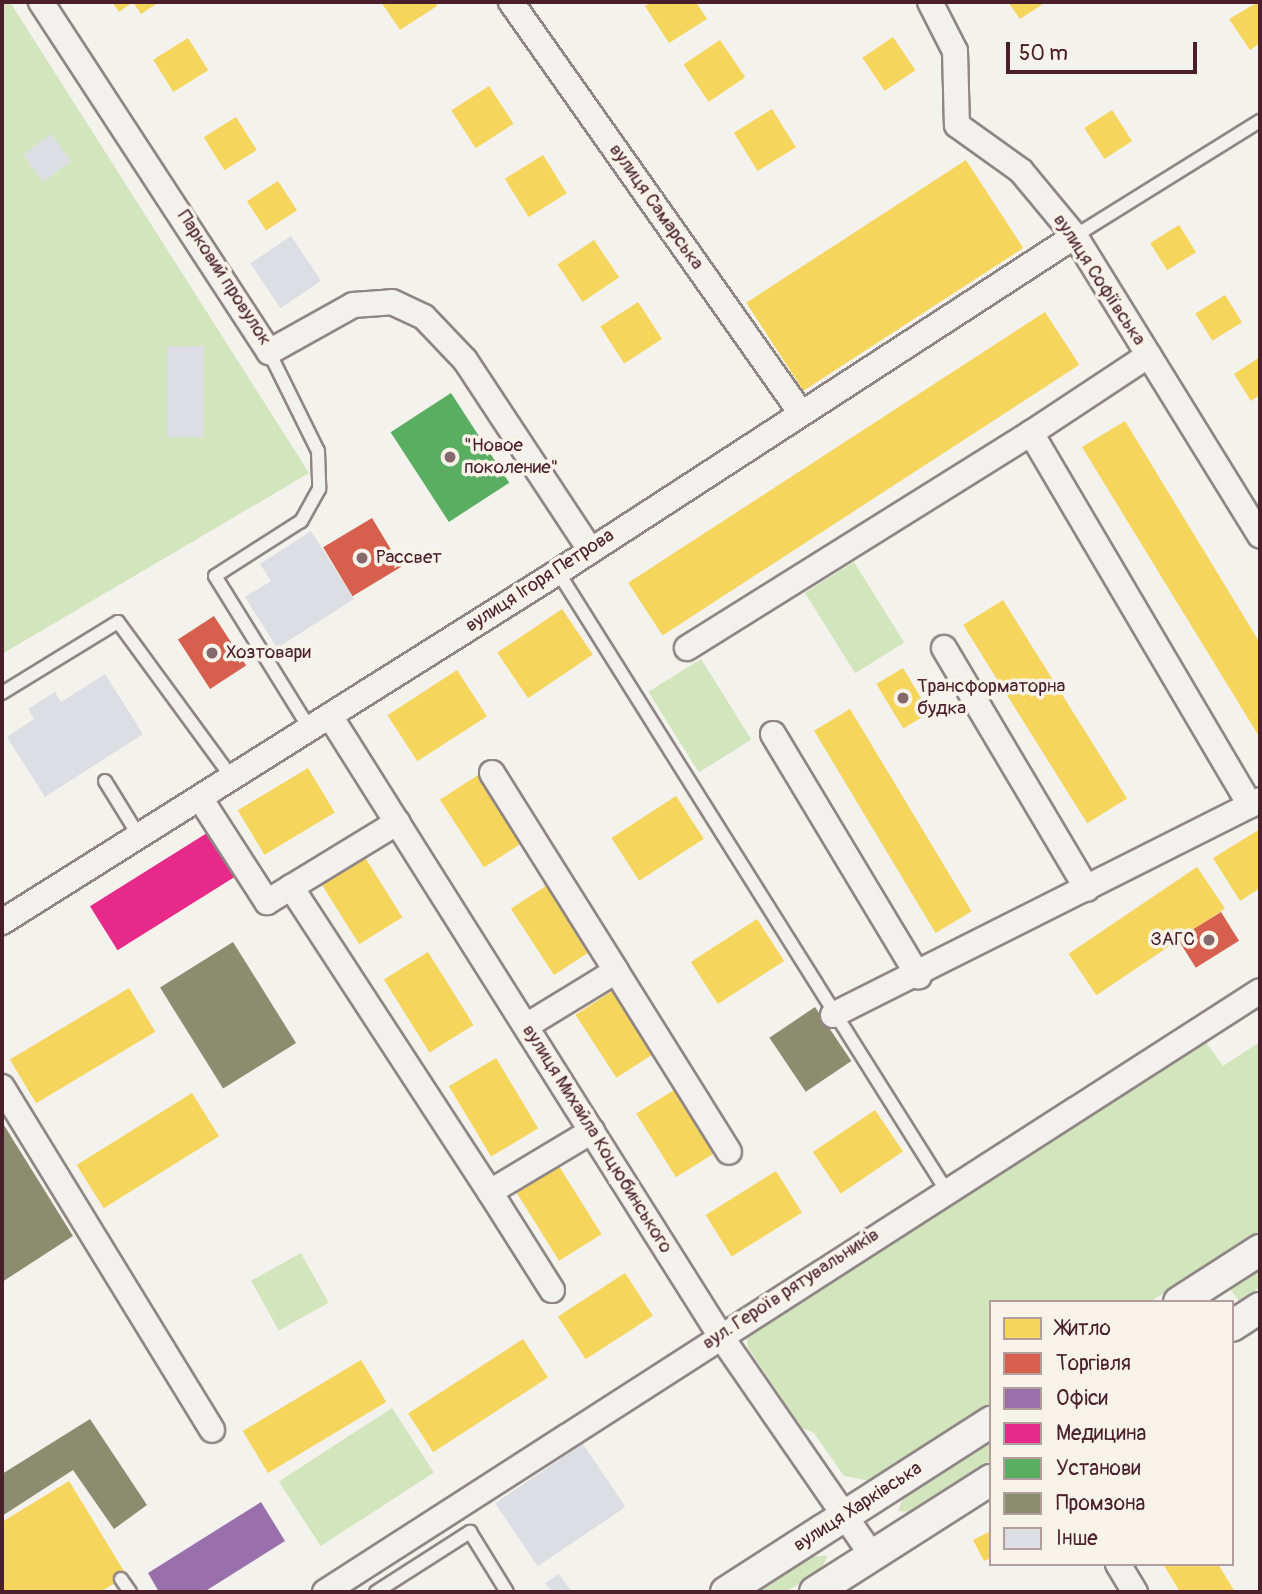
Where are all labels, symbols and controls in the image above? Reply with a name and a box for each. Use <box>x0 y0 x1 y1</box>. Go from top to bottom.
scale bar <box>1010 28 1201 72</box>
text: 50 m <box>1019 40 1068 67</box>
street label: вулиця Самарська <box>604 140 708 274</box>
street label: Парковий провулок <box>172 206 276 350</box>
street label: вулиця Софіївська <box>1048 210 1150 350</box>
place label: "Новое поколение" <box>464 435 558 479</box>
marker: "Новое поколение" <box>442 449 458 465</box>
street label: вулиця Ігоря Петрова <box>461 524 619 638</box>
place label: Рассвет <box>376 547 442 569</box>
marker: Рассвет <box>354 550 370 566</box>
place label: Хозтовари <box>226 642 311 664</box>
marker: Хозтовари <box>204 645 220 661</box>
place label: Трансформаторна будка <box>917 676 1065 720</box>
marker: Трансформаторна будка <box>895 690 911 706</box>
place label: ЗАГС <box>1150 929 1195 951</box>
marker: ЗАГС <box>1201 932 1217 948</box>
street label: вулиця Михайла Коцюбинського <box>517 1021 677 1257</box>
street label: вул. Героїв рятувальників <box>698 1223 884 1355</box>
legend <box>989 1300 1234 1566</box>
text: Житло <box>1056 1315 1111 1342</box>
text: Торгівля <box>1056 1350 1131 1377</box>
text: Офіси <box>1056 1385 1108 1412</box>
text: Медицина <box>1056 1420 1146 1447</box>
text: Установи <box>1056 1455 1141 1482</box>
street label: вулиця Харківська <box>790 1457 926 1557</box>
text: Промзона <box>1056 1490 1145 1517</box>
text: Інше <box>1056 1525 1098 1552</box>

